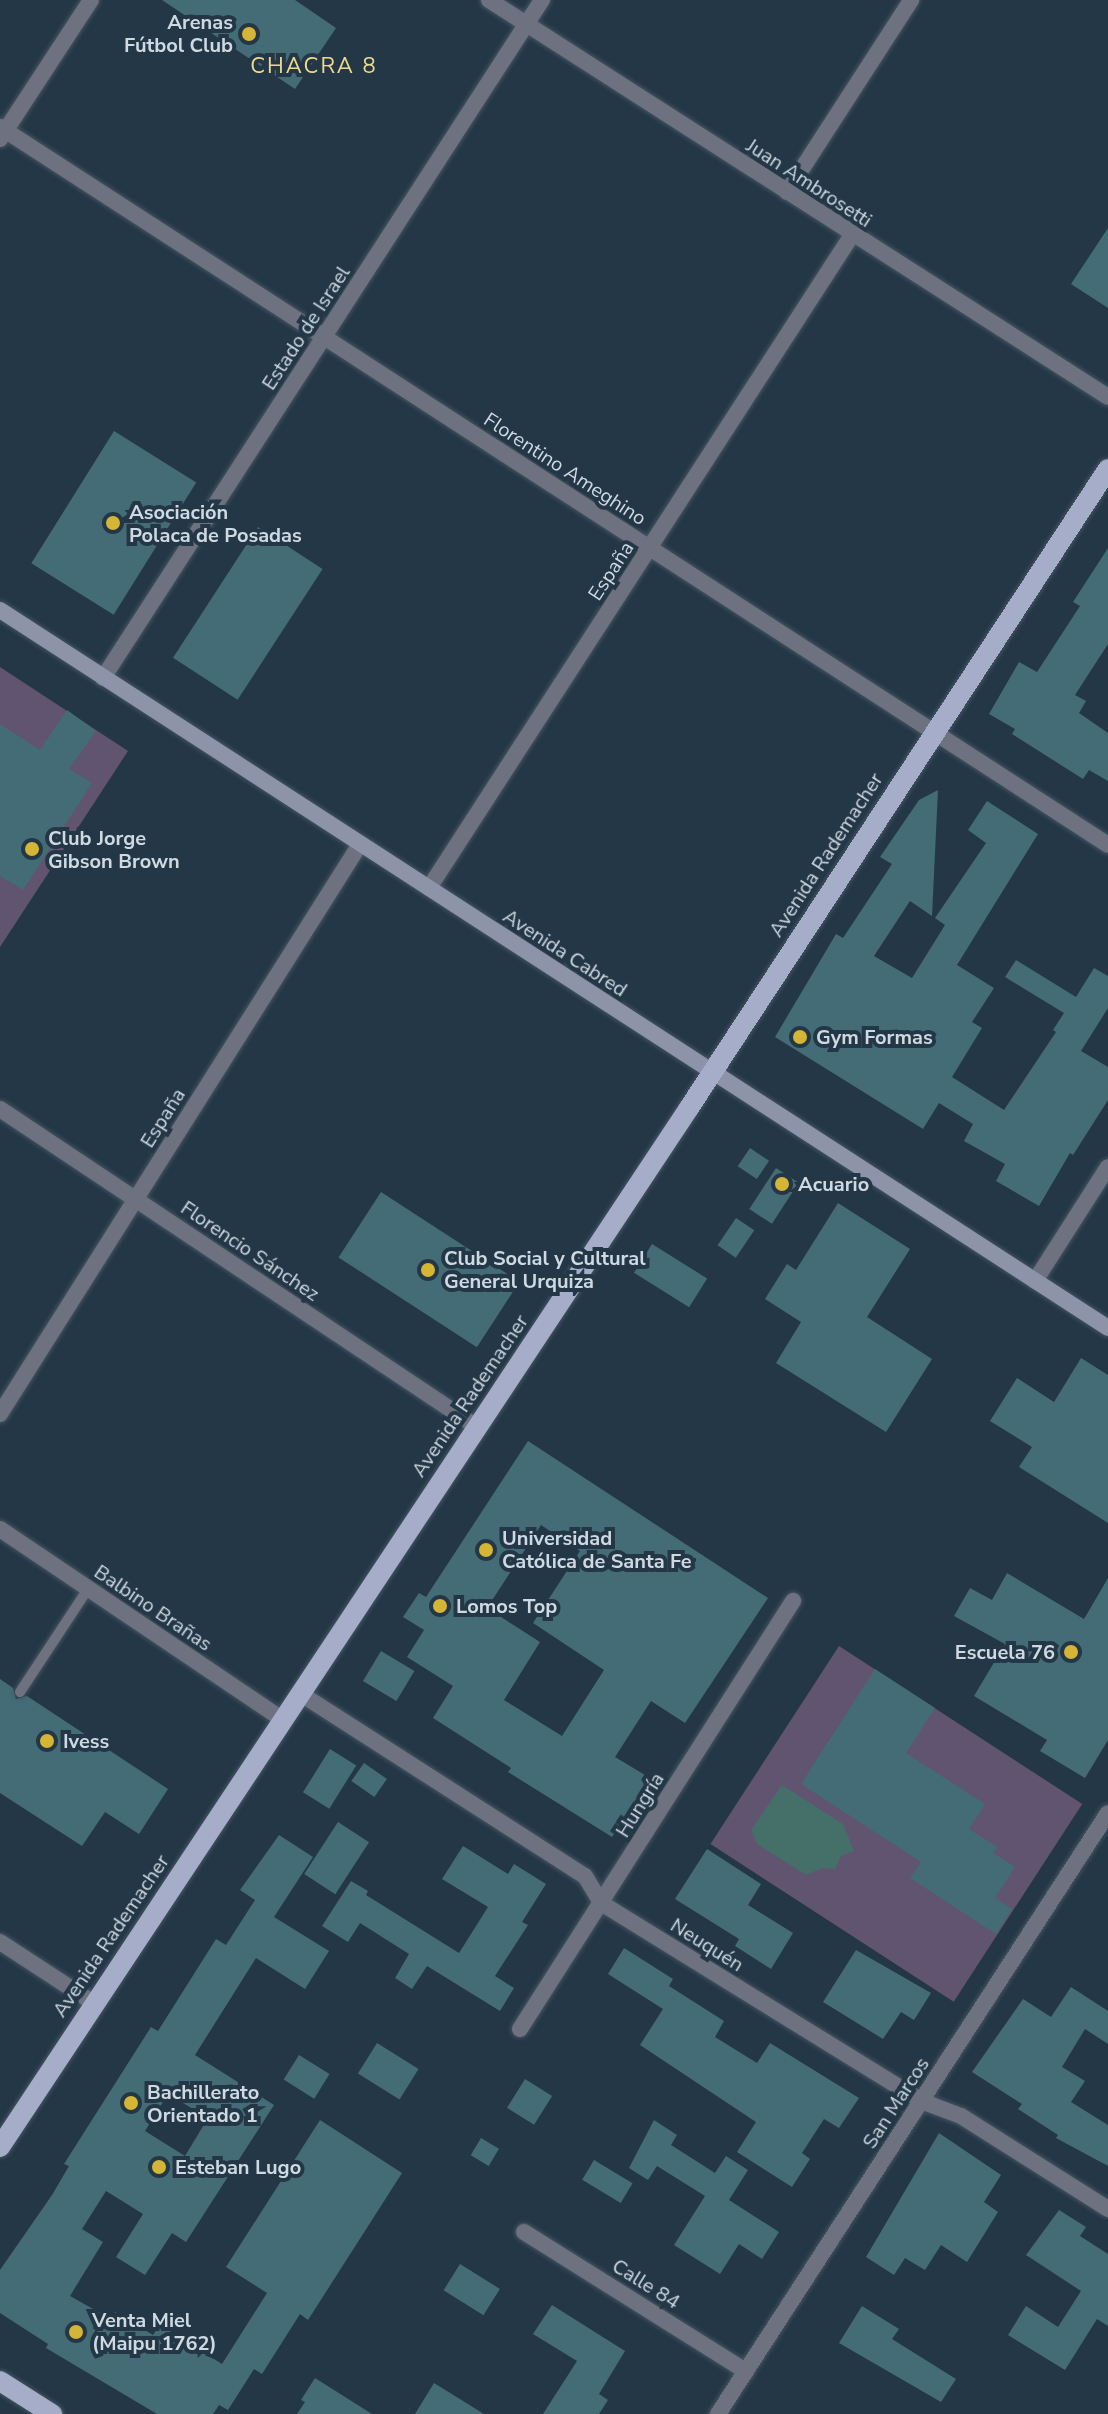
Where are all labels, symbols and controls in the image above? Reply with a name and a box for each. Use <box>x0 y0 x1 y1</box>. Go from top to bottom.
place label: Arenas Fútbol Club <box>124 10 233 57</box>
marker: Arenas Fútbol Club <box>240 25 258 43</box>
district label: CHACRA 8 <box>250 54 378 80</box>
street label: Juan Ambrosetti <box>742 133 876 233</box>
street label: Estado de Israel <box>257 262 355 394</box>
street label: Florentino Ameghino <box>479 408 651 530</box>
place label: Asociación Polaca de Posadas <box>129 500 302 547</box>
marker: Asociación Polaca de Posadas <box>104 514 122 532</box>
street label: España <box>583 537 639 605</box>
street label: Avenida Rademacher <box>764 769 888 941</box>
place label: Club Jorge Gibson Brown <box>48 826 180 873</box>
marker: Club Jorge Gibson Brown <box>23 840 41 858</box>
street label: Avenida Cabred <box>499 904 631 1002</box>
place label: Gym Formas <box>816 1025 933 1049</box>
marker: Gym Formas <box>791 1028 809 1046</box>
street label: España <box>136 1084 190 1152</box>
place label: Acuario <box>798 1172 869 1196</box>
marker: Acuario <box>773 1175 791 1193</box>
street label: Florencio Sánchez <box>176 1196 324 1306</box>
place label: Club Social y Cultural General Urquiza <box>444 1246 646 1293</box>
marker: Club Social y Cultural General Urquiza <box>419 1261 437 1279</box>
street label: Avenida Rademacher <box>407 1310 533 1482</box>
place label: Universidad Católica de Santa Fe <box>502 1526 692 1573</box>
marker: Universidad Católica de Santa Fe <box>477 1541 495 1559</box>
street label: Balbino Brañas <box>90 1560 216 1656</box>
place label: Lomos Top <box>456 1594 557 1618</box>
marker: Lomos Top <box>431 1597 449 1615</box>
place label: Escuela 76 <box>955 1640 1055 1664</box>
marker: Escuela 76 <box>1062 1643 1080 1661</box>
place label: Ivess <box>63 1729 109 1753</box>
marker: Ivess <box>38 1732 56 1750</box>
street label: Hungría <box>611 1768 669 1842</box>
street label: Avenida Rademacher <box>48 1850 174 2022</box>
street label: Neuquén <box>666 1913 748 1977</box>
street label: San Marcos <box>858 2053 934 2153</box>
place label: Bachillerato Orientado 1 <box>147 2080 259 2127</box>
marker: Bachillerato Orientado 1 <box>122 2094 140 2112</box>
place label: Esteban Lugo <box>175 2155 301 2179</box>
marker: Esteban Lugo <box>150 2158 168 2176</box>
street label: Calle 84 <box>608 2254 684 2314</box>
place label: Venta Miel (Maipu 1762) <box>92 2308 217 2355</box>
marker: Venta Miel (Maipu 1762) <box>67 2323 85 2341</box>

